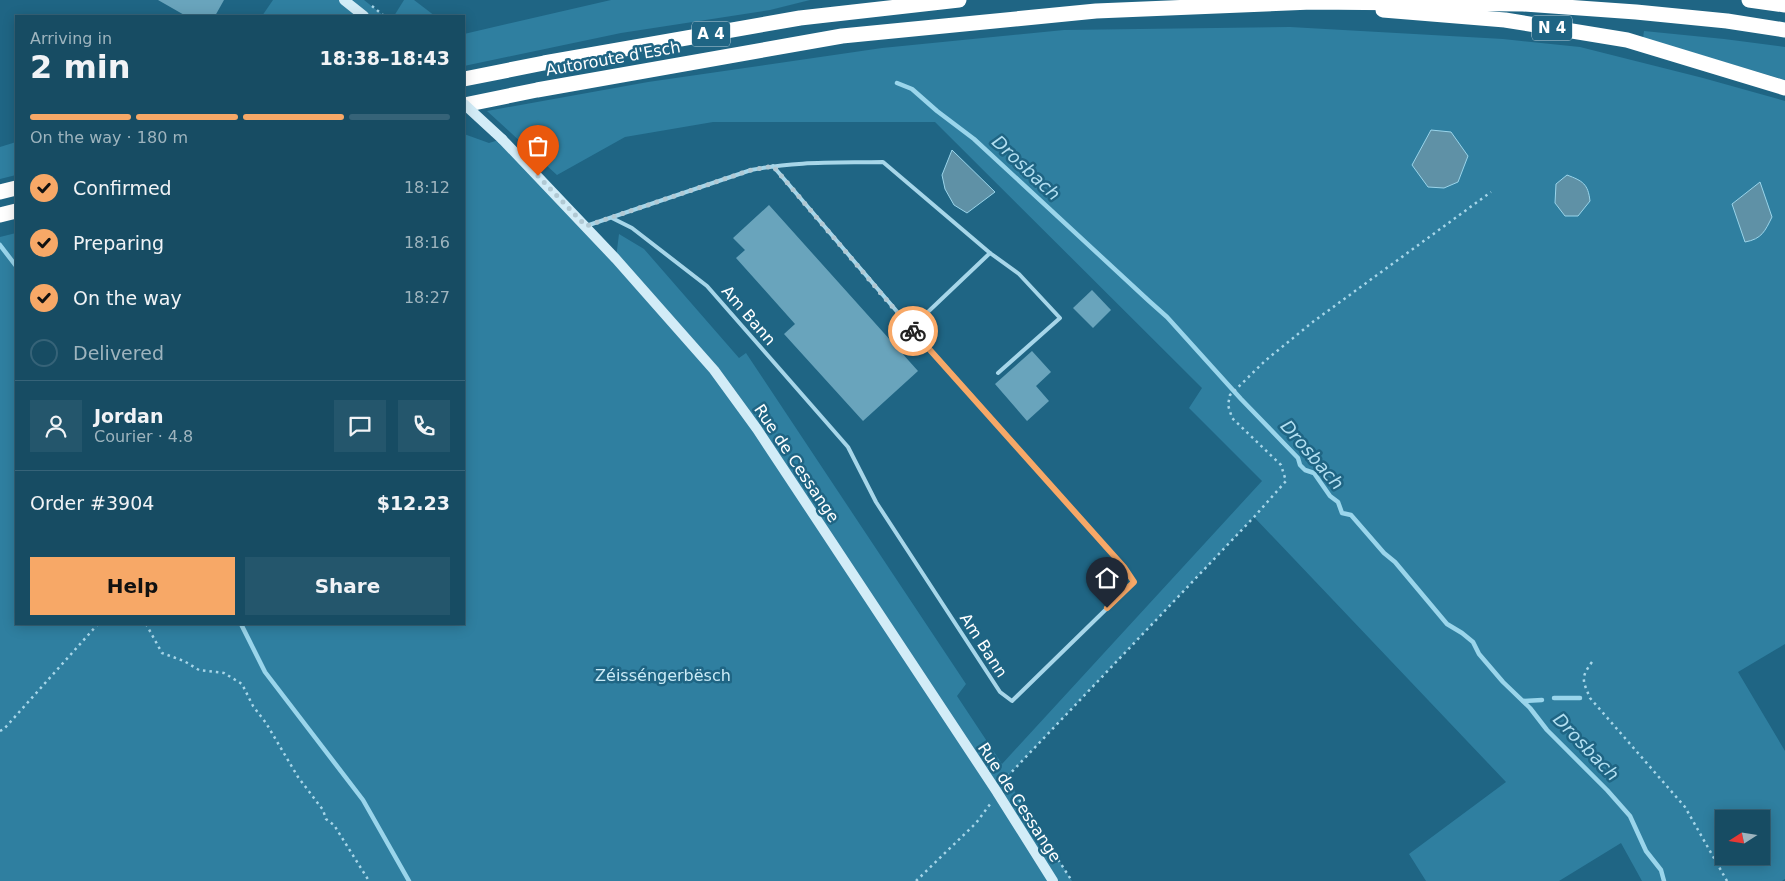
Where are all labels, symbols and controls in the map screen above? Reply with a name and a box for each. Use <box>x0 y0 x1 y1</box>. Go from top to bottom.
road number: N 4 <box>1532 15 1572 40</box>
road number: A 4 <box>692 22 730 46</box>
text: Arriving in <box>30 29 112 48</box>
street label: Autoroute d'Esch <box>544 37 682 80</box>
text: 18:38–18:43 <box>320 47 450 69</box>
text: 2 min <box>30 48 131 86</box>
pin <box>517 125 559 176</box>
text: On the way · 180 m <box>30 128 188 147</box>
water label: Drosbach <box>988 131 1065 204</box>
icon: bag <box>524 132 552 160</box>
icon: check <box>30 174 58 202</box>
text: Confirmed <box>73 177 172 199</box>
text: 18:12 <box>404 178 450 197</box>
icon: check <box>30 229 58 257</box>
text: Preparing <box>73 232 164 254</box>
text: 18:16 <box>404 233 450 252</box>
street label: Am Bann <box>718 282 780 349</box>
icon: check <box>30 284 58 312</box>
text: On the way <box>73 287 182 309</box>
text: 18:27 <box>404 288 450 307</box>
courier <box>888 306 938 356</box>
icon: bike <box>899 317 927 345</box>
text: Delivered <box>73 342 164 364</box>
button: person <box>30 400 82 452</box>
button: chat <box>334 400 386 452</box>
button: phone <box>398 400 450 452</box>
street label: Rue de Cessange <box>750 401 843 526</box>
text: Jordan <box>94 405 163 427</box>
water label: Drosbach <box>1276 416 1348 494</box>
text: Courier · 4.8 <box>94 427 193 446</box>
text: Order #3904 <box>30 492 154 514</box>
text: $12.23 <box>377 492 450 514</box>
button: Help <box>30 557 235 615</box>
button: Share <box>245 557 450 615</box>
pin <box>1086 557 1128 608</box>
icon: home <box>1093 564 1121 592</box>
street label: Am Bann <box>956 610 1011 681</box>
park label: Zéisséngerbësch <box>595 666 731 685</box>
water label: Drosbach <box>1549 709 1624 785</box>
street label: Rue de Cessange <box>974 739 1065 865</box>
north arrow <box>1715 810 1770 865</box>
map controls <box>1715 810 1770 865</box>

